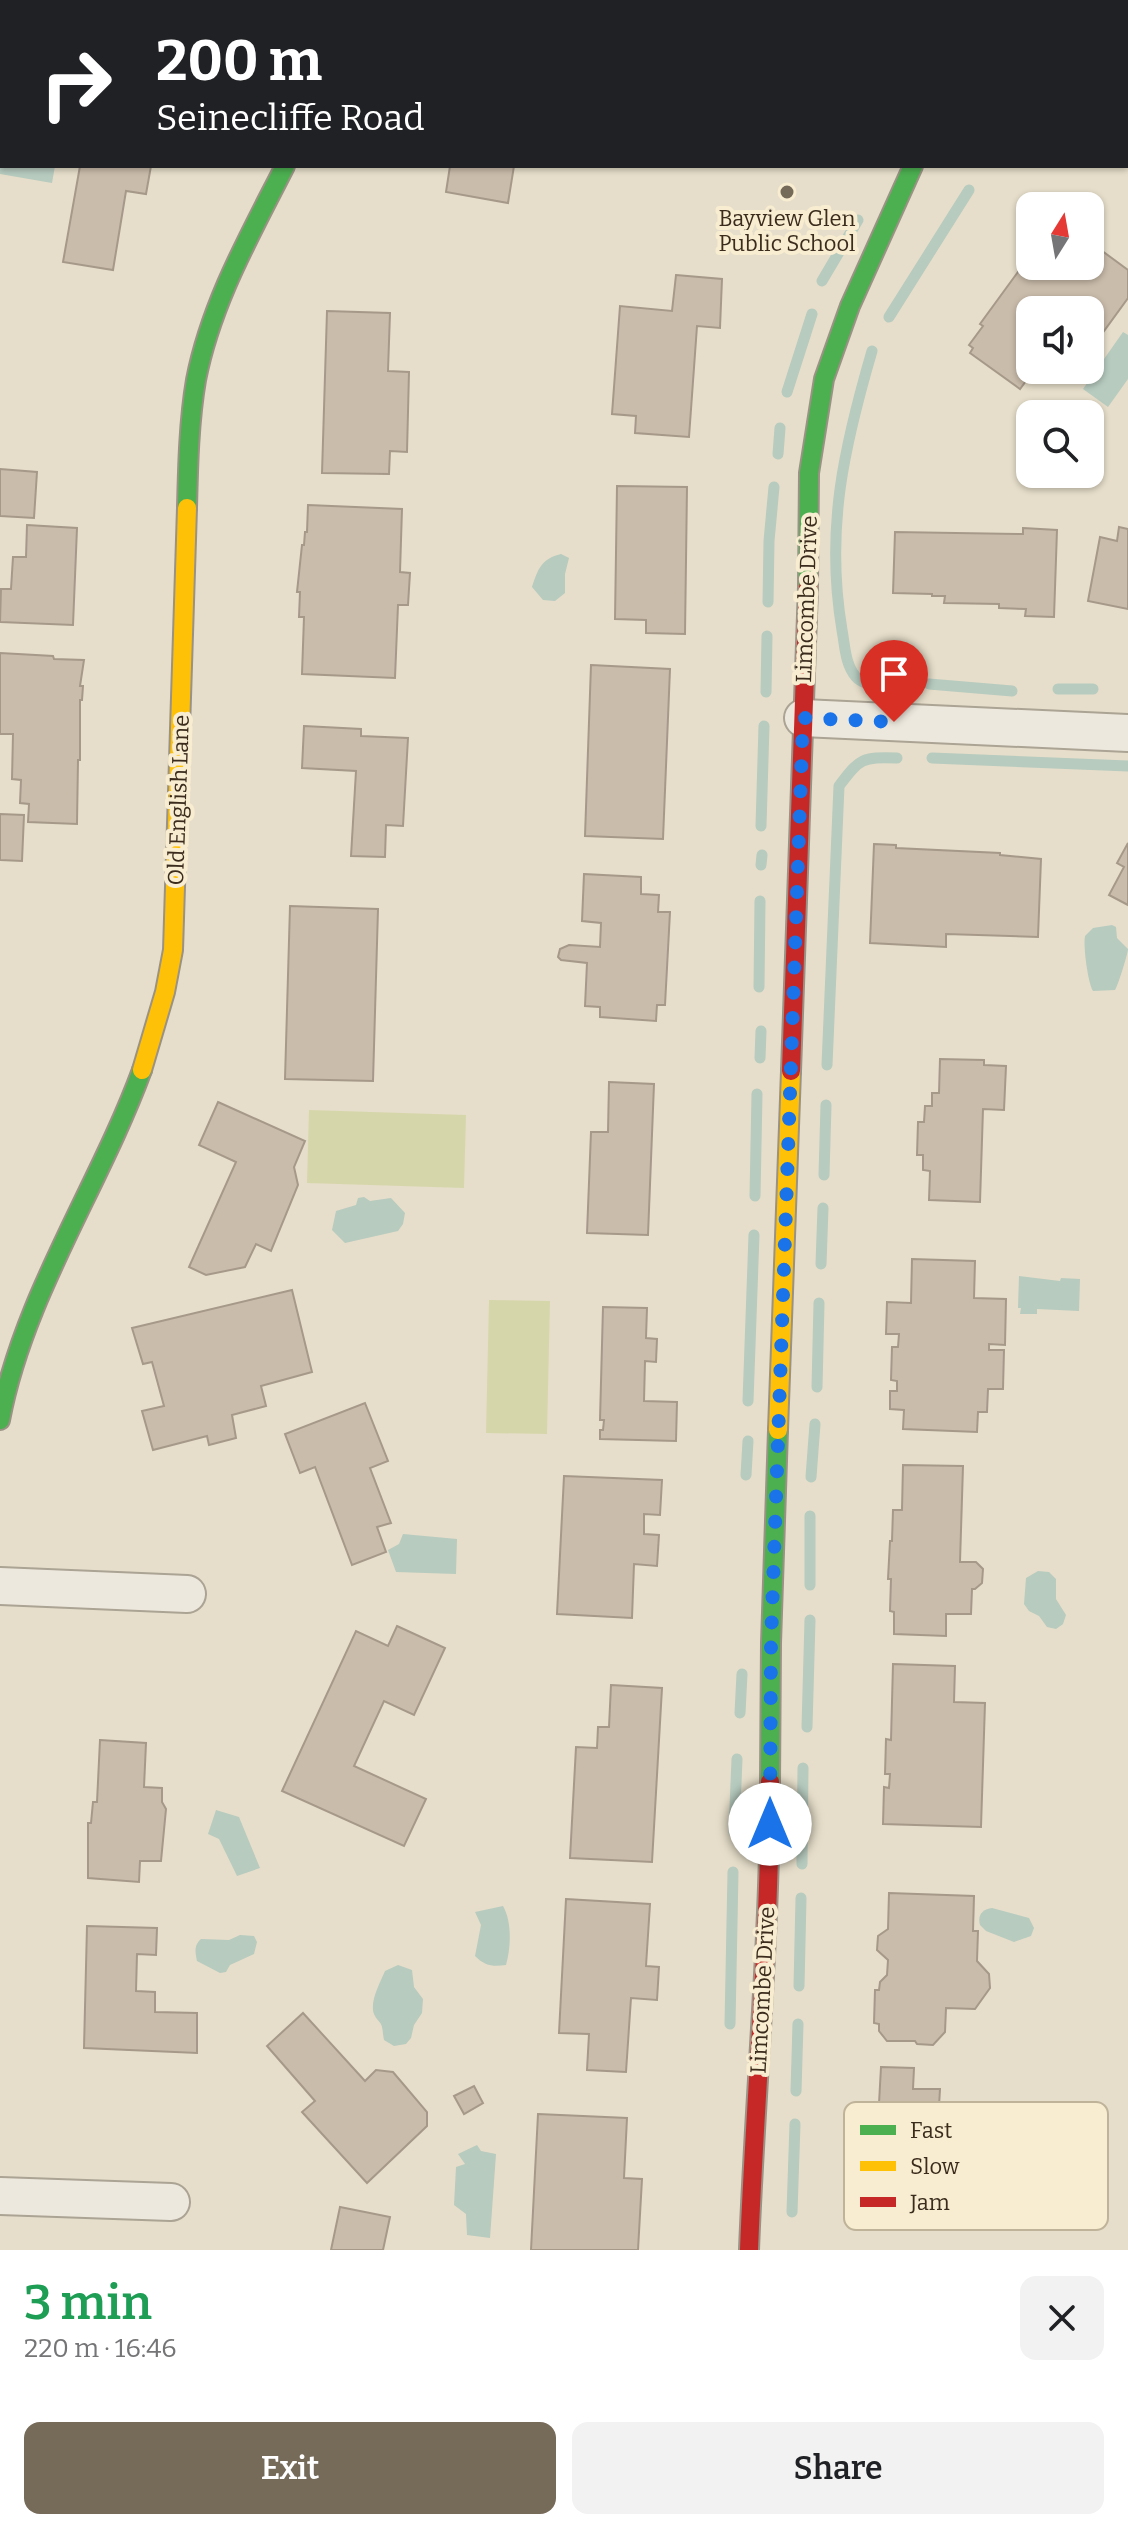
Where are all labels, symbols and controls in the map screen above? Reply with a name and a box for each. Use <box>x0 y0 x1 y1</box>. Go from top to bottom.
text: 200 m <box>156 28 322 95</box>
icon: right <box>24 32 128 136</box>
text: Seinecliffe Road <box>156 96 425 140</box>
marker: Bayview Glen Public School <box>778 183 796 201</box>
north arrow <box>1016 192 1104 280</box>
map controls <box>1016 192 1104 488</box>
place label: Bayview Glen Public School <box>719 205 856 257</box>
button: sound <box>1016 296 1104 384</box>
button: search <box>1016 400 1104 488</box>
street label: Limcombe Drive <box>790 515 823 683</box>
pin <box>860 640 928 722</box>
icon: arrive <box>872 652 916 696</box>
street label: Old English Lane <box>162 714 195 886</box>
position arrow <box>728 1782 812 1866</box>
street label: Limcombe Drive <box>745 1906 780 2074</box>
legend <box>844 2102 1108 2230</box>
text: Fast <box>910 2117 952 2144</box>
text: Slow <box>910 2153 960 2180</box>
text: Jam <box>909 2189 950 2216</box>
text: 3 min <box>24 2274 152 2332</box>
button: close <box>1020 2276 1104 2360</box>
text: 220 m · 16:46 <box>24 2333 177 2364</box>
button: Exit <box>24 2422 556 2514</box>
button: Share <box>572 2422 1104 2514</box>

